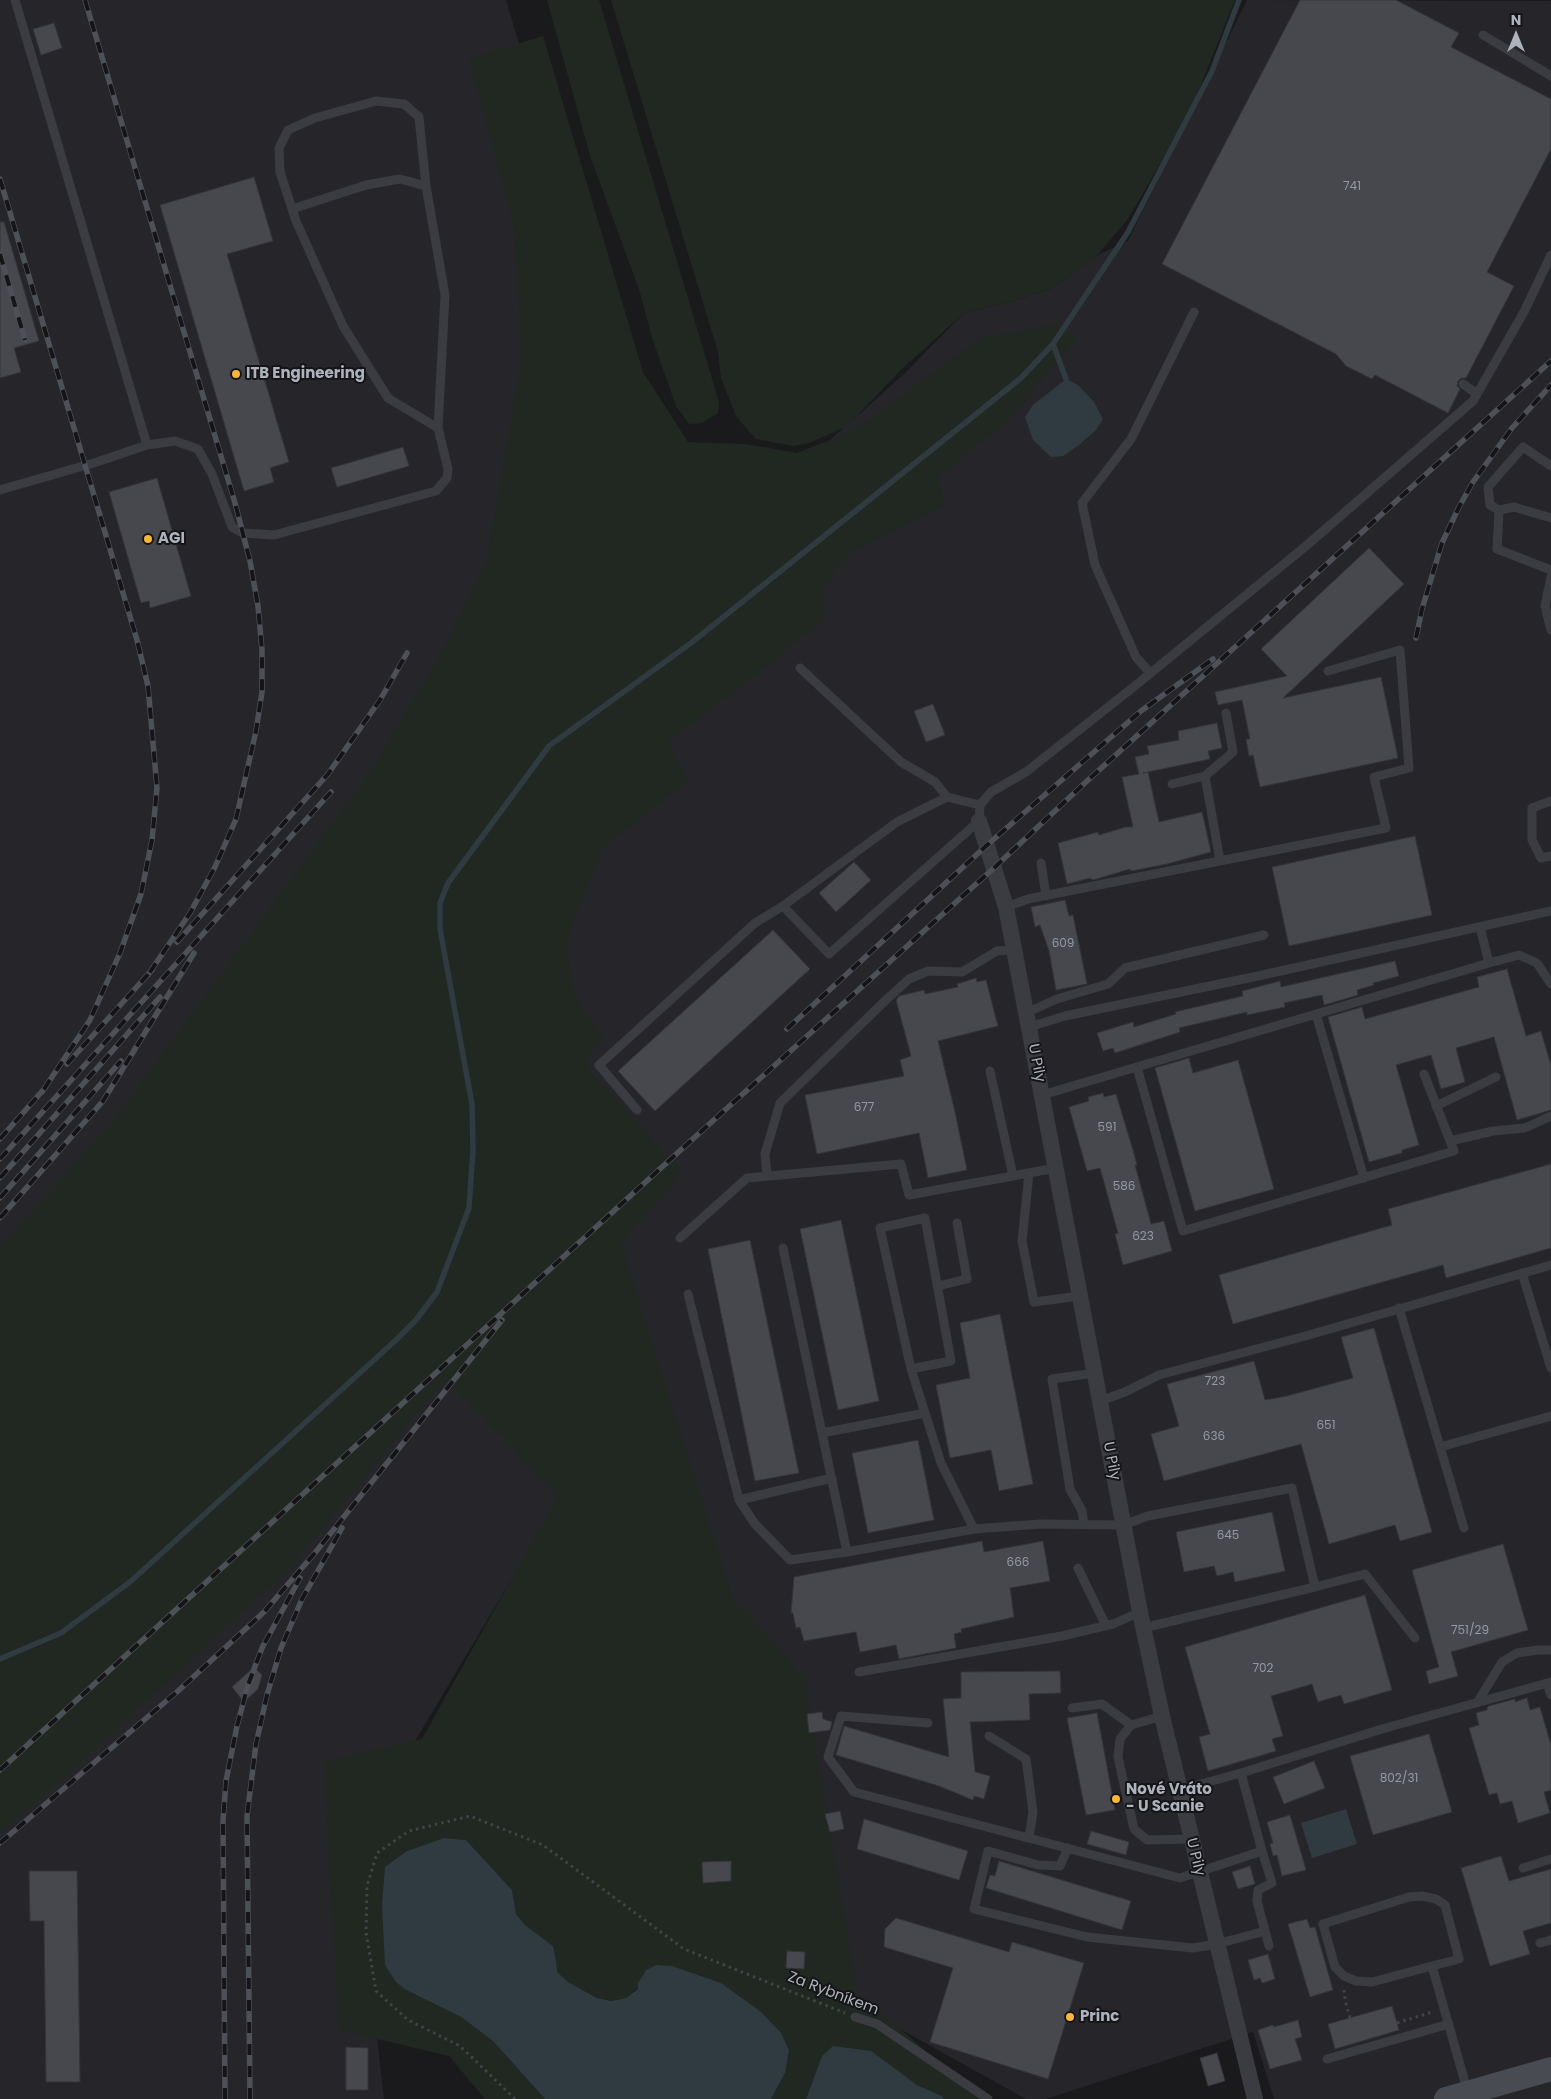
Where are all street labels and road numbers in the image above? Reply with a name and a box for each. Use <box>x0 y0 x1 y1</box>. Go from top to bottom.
street label: U Pily <box>1023 1042 1049 1084</box>
street label: U Pily <box>1098 1440 1124 1482</box>
street label: U Pily <box>1182 1836 1208 1878</box>
street label: Za Rybníkem <box>785 1968 881 2020</box>

